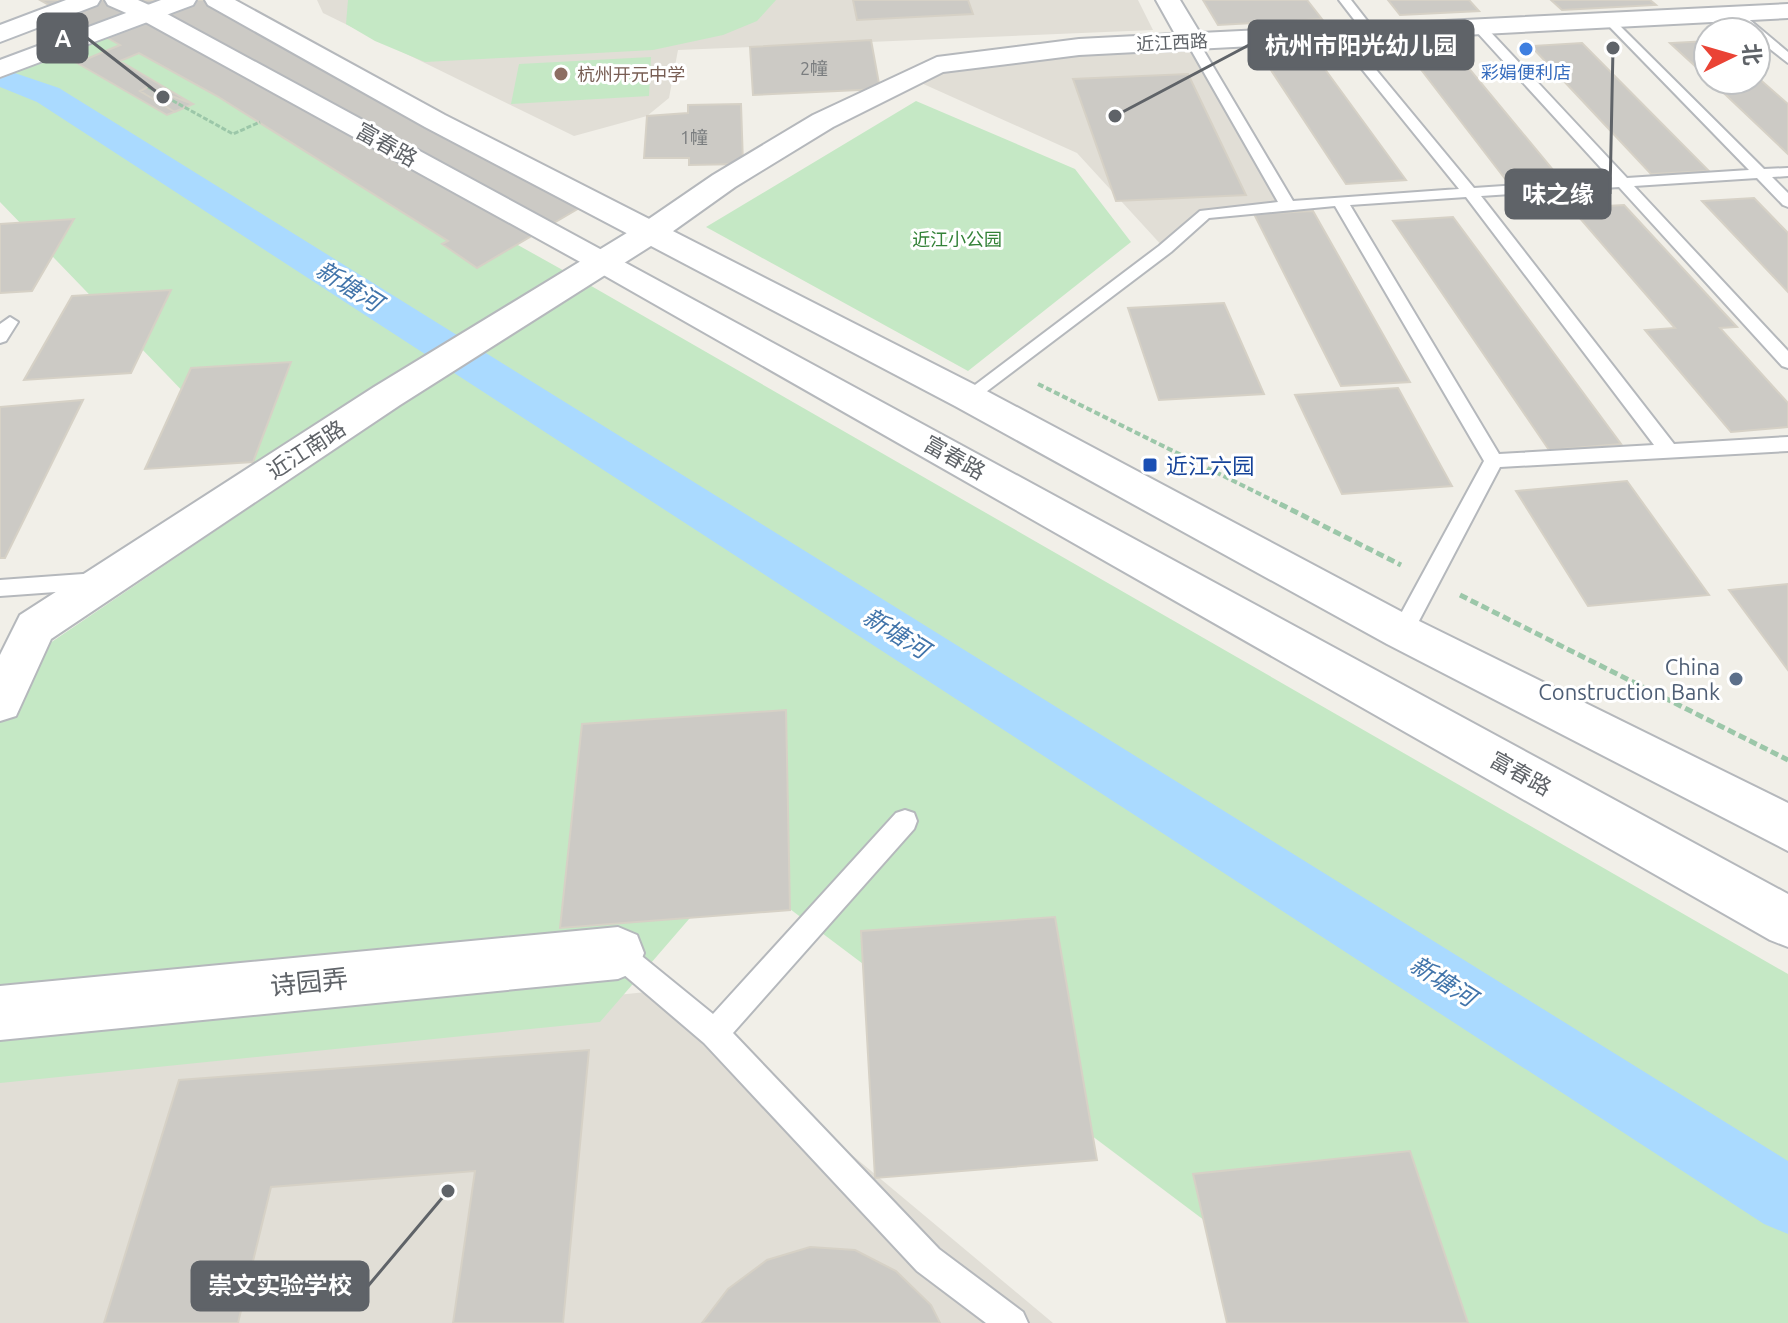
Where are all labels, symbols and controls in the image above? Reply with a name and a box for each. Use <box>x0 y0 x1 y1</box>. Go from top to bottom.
callout: A <box>38 14 87 62</box>
north arrow <box>1692 16 1772 96</box>
callout: 杭州市阳光幼儿园 <box>1249 21 1473 69</box>
text: A <box>55 25 72 52</box>
street label: 近江西路 <box>1136 30 1208 54</box>
text: 杭州市阳光幼儿园 <box>1265 32 1457 59</box>
marker: 彩娟便利店 <box>1517 40 1535 58</box>
text: 北 <box>1739 42 1766 66</box>
house number: 2幢 <box>800 58 828 78</box>
place label: 彩娟便利店 <box>1481 62 1571 82</box>
place label: 杭州开元中学 <box>577 64 685 84</box>
marker: 杭州开元中学 <box>552 65 570 83</box>
street label: 富春路 <box>352 117 422 171</box>
house number: 1幢 <box>680 127 708 147</box>
callout: 味之缘 <box>1506 170 1610 218</box>
text: 味之缘 <box>1522 181 1594 208</box>
park label: 近江小公园 <box>912 229 1002 249</box>
water label: 新塘河 <box>311 255 390 319</box>
street label: 近江南路 <box>262 415 350 483</box>
street label: 富春路 <box>920 430 990 484</box>
place label: 近江六园 <box>1166 453 1254 478</box>
marker: 近江六园 <box>1141 456 1159 474</box>
water label: 新塘河 <box>858 602 937 666</box>
place label: China Construction Bank <box>1538 654 1720 704</box>
marker: China Construction Bank <box>1727 670 1745 688</box>
street label: 富春路 <box>1486 746 1556 800</box>
water label: 新塘河 <box>1405 950 1484 1014</box>
street label: 诗园弄 <box>269 964 349 1000</box>
callout: 崇文实验学校 <box>192 1262 368 1310</box>
text: 崇文实验学校 <box>208 1272 352 1299</box>

